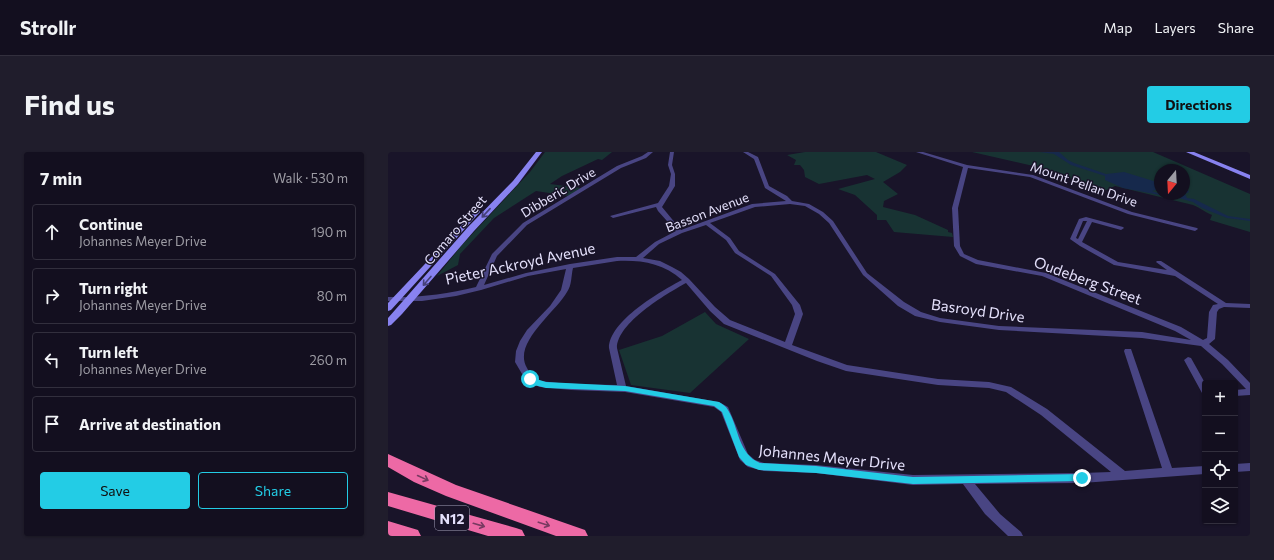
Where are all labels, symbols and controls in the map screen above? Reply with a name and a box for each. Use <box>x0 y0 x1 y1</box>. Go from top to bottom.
text: Strollr <box>20 16 76 39</box>
text: Map <box>1104 19 1132 36</box>
text: Layers <box>1154 19 1196 36</box>
text: Share <box>1218 19 1254 36</box>
button: Directions <box>1147 86 1250 123</box>
text: Find us <box>24 87 115 121</box>
street label: Mount Pellan Drive <box>1028 158 1140 210</box>
street label: Dibberic Drive <box>518 163 598 220</box>
north arrow <box>1154 164 1190 200</box>
text: 7 min <box>40 168 82 189</box>
text: Walk · 530 m <box>273 170 348 186</box>
street label: Basson Avenue <box>663 189 751 235</box>
street label: Comaro Street <box>420 192 490 268</box>
one-way arrow <box>481 208 491 218</box>
text: Continue <box>79 215 143 233</box>
icon: ahead <box>41 221 63 243</box>
text: 190 m <box>311 224 347 240</box>
text: Johannes Meyer Drive <box>79 233 207 249</box>
street label: Pieter Ackroyd Avenue <box>443 238 597 288</box>
street label: Oudeberg Street <box>1032 252 1144 308</box>
one-way arrow <box>423 276 432 286</box>
text: Turn right <box>79 279 148 297</box>
icon: right <box>41 285 63 307</box>
text: 80 m <box>317 288 347 304</box>
street label: Basroyd Drive <box>930 295 1026 325</box>
text: Johannes Meyer Drive <box>79 297 207 313</box>
text: Turn left <box>79 343 138 361</box>
icon: left <box>41 349 63 371</box>
text: 260 m <box>310 352 347 368</box>
text: Johannes Meyer Drive <box>79 361 207 377</box>
route start <box>521 370 539 388</box>
map controls <box>1202 380 1238 524</box>
button: + <box>1202 380 1238 416</box>
icon: arrive <box>41 413 63 435</box>
text: Arrive at destination <box>79 415 221 433</box>
button: − <box>1202 416 1238 452</box>
street label: Johannes Meyer Drive <box>758 440 906 474</box>
button: locate <box>1202 452 1238 488</box>
route end <box>1073 469 1091 487</box>
button: Save <box>40 472 190 509</box>
button: Share <box>198 472 348 509</box>
one-way arrow <box>416 475 428 482</box>
button: layers <box>1202 488 1238 524</box>
road number: N12 <box>435 506 469 530</box>
one-way arrow <box>538 521 550 529</box>
one-way arrow <box>472 522 485 530</box>

